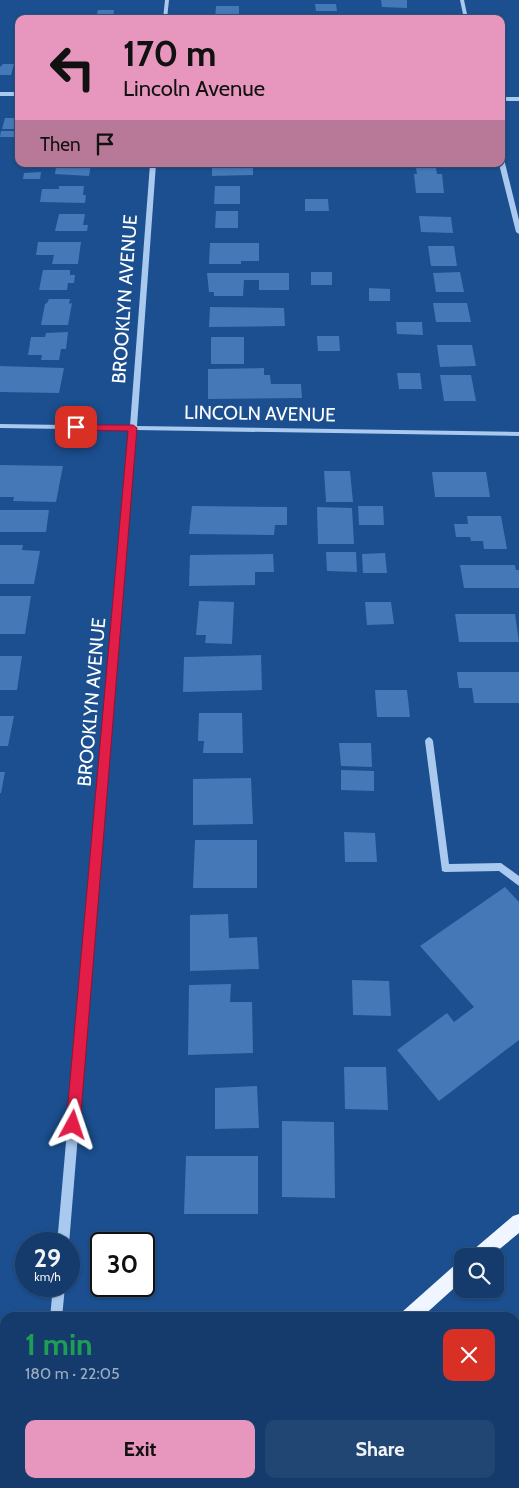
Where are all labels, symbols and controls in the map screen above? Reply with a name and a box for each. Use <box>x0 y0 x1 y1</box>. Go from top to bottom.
text: 170 m <box>123 32 216 75</box>
icon: left <box>40 35 105 100</box>
text: Lincoln Avenue <box>123 75 265 102</box>
icon: arrive <box>91 130 119 158</box>
text: Then <box>40 133 81 156</box>
street label: BROOKLYN AVENUE <box>107 214 142 384</box>
street label: LINCOLN AVENUE <box>184 401 336 426</box>
pin <box>55 406 97 448</box>
icon: arrive <box>62 413 90 441</box>
street label: BROOKLYN AVENUE <box>73 617 110 787</box>
position arrow <box>46 1098 98 1150</box>
speed limit sign: 30 <box>90 1232 155 1297</box>
text: 29 <box>34 1243 61 1273</box>
map controls <box>454 1248 504 1298</box>
button: search <box>454 1248 504 1298</box>
text: km/h <box>34 1269 61 1284</box>
text: 1 min <box>25 1326 93 1363</box>
button: close <box>443 1329 495 1381</box>
text: 180 m · 22:05 <box>25 1364 120 1383</box>
button: Exit <box>25 1420 255 1478</box>
button: Share <box>265 1420 495 1478</box>

